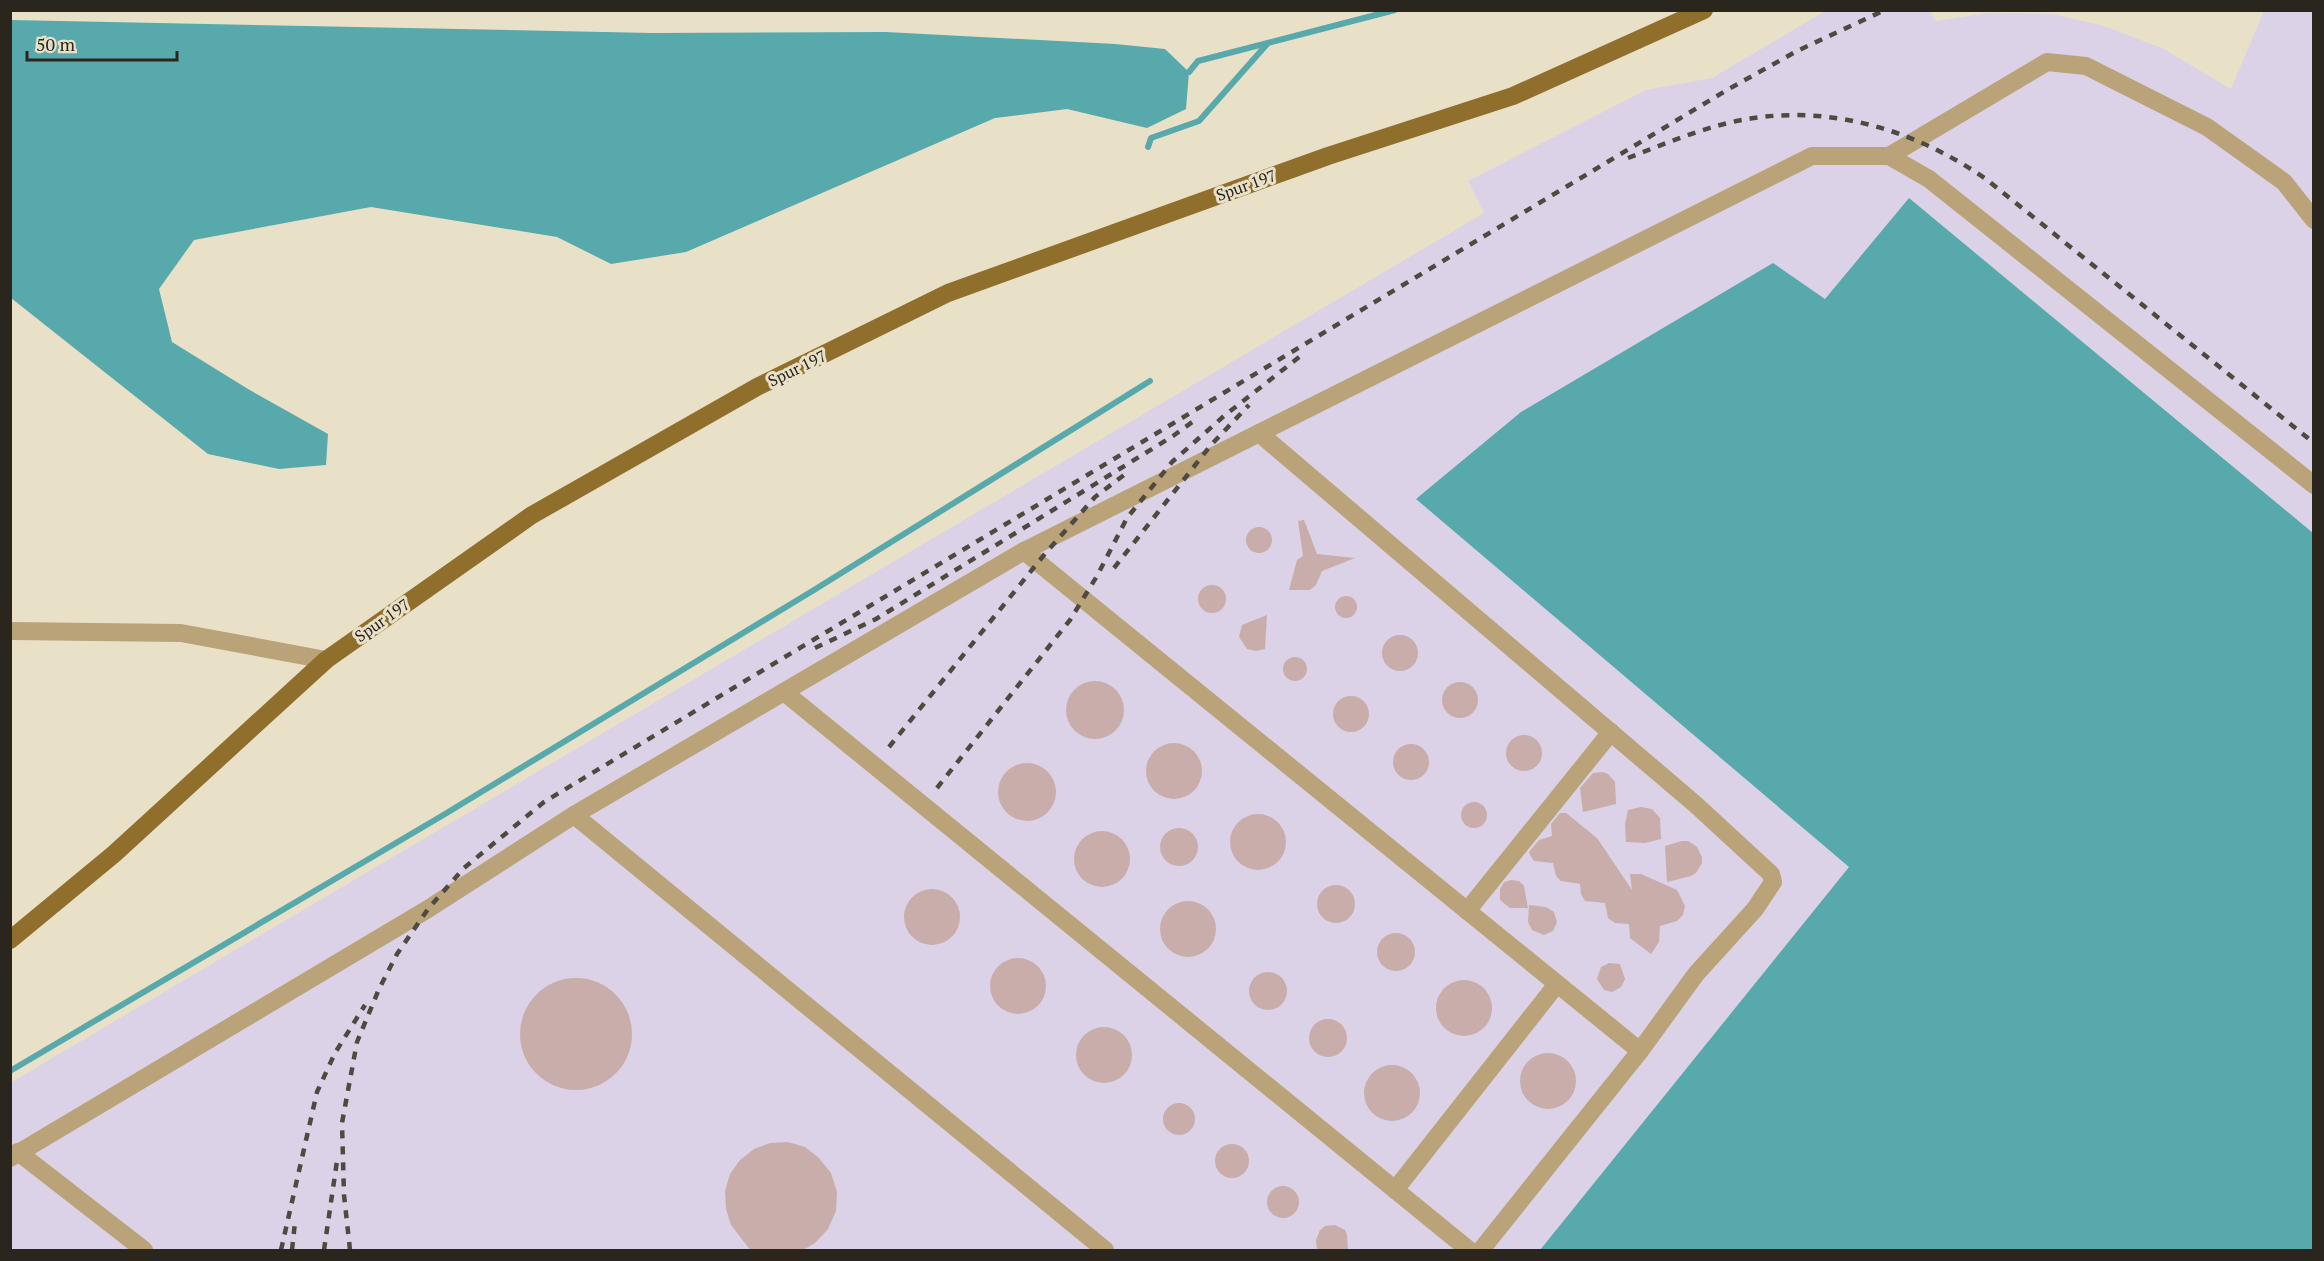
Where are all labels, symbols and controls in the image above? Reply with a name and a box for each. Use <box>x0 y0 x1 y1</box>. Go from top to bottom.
scale bar <box>27 24 177 62</box>
text: 50 m <box>36 32 76 56</box>
street label: Spur 197 <box>1213 164 1279 206</box>
street label: Spur 197 <box>764 344 830 392</box>
street label: Spur 197 <box>350 593 414 647</box>

